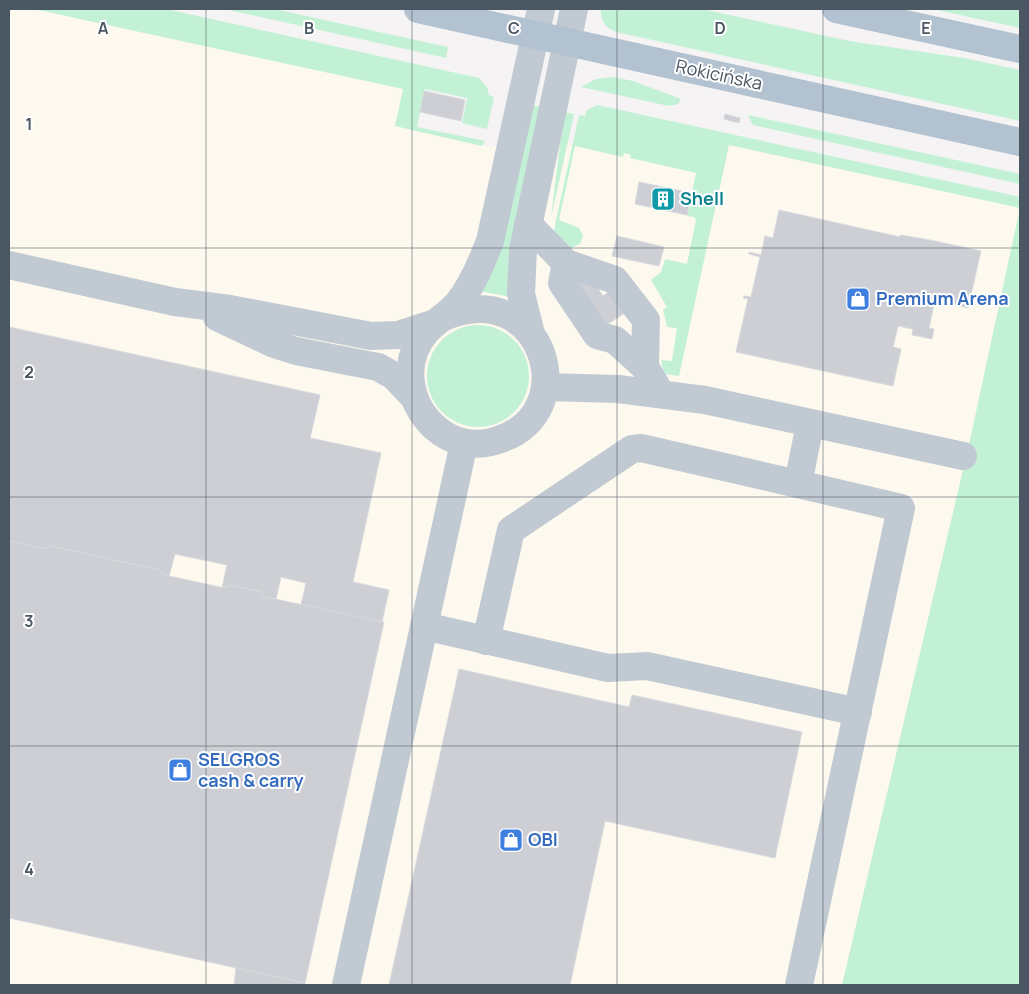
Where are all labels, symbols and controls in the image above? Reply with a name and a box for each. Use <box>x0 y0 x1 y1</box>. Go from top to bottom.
text: A <box>98 17 109 39</box>
text: B <box>304 17 314 39</box>
text: C <box>508 17 520 39</box>
text: D <box>714 17 726 39</box>
text: E <box>921 17 931 39</box>
street label: Rokicińska <box>674 53 765 95</box>
text: 1 <box>25 113 33 135</box>
building icon: Shell <box>650 186 676 212</box>
place label: Shell <box>680 186 724 210</box>
shop icon: Premium Arena <box>845 286 871 312</box>
place label: Premium Arena <box>876 286 1009 310</box>
text: 2 <box>24 361 34 383</box>
text: 3 <box>24 610 34 632</box>
place label: SELGROS cash & carry <box>198 747 304 792</box>
shop icon: SELGROS cash & carry <box>167 757 193 783</box>
shop icon: OBI <box>498 827 524 853</box>
place label: OBI <box>528 827 558 851</box>
text: 4 <box>24 858 34 880</box>

